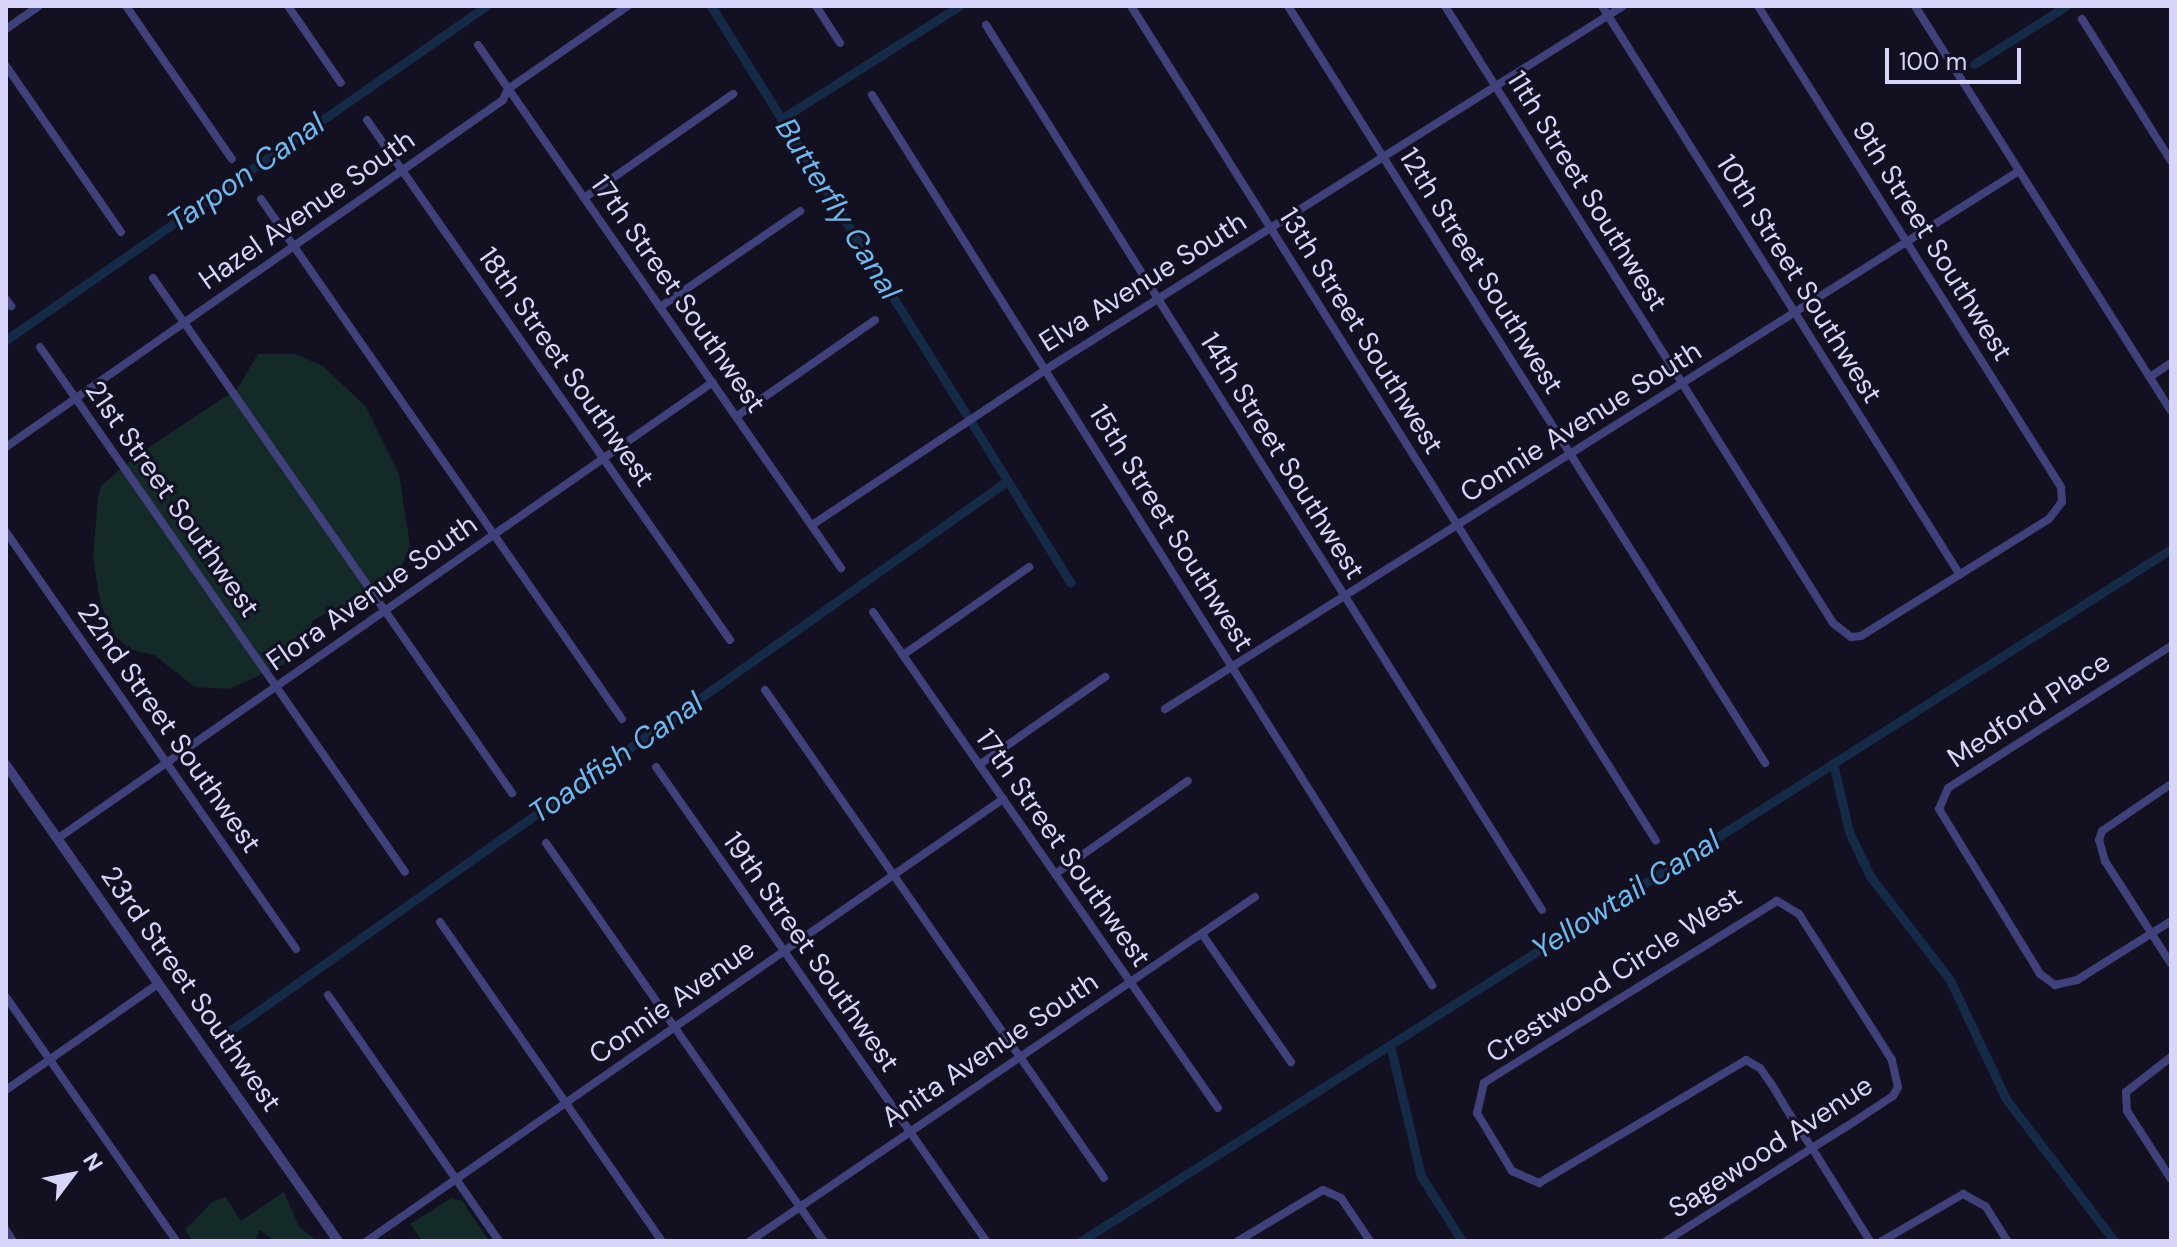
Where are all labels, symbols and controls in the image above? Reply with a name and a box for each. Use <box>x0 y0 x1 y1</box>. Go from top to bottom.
scale bar <box>1889 32 2025 82</box>
text: 100 m <box>1899 46 1967 77</box>
street label: 11th Street Southwest <box>1500 65 1674 317</box>
water label: Tarpon Canal <box>161 106 331 240</box>
water label: Butterfly Canal <box>768 112 908 306</box>
street label: 9th Street Southwest <box>1845 115 2019 367</box>
street label: Hazel Avenue South <box>193 123 421 297</box>
street label: 12th Street Southwest <box>1392 142 1570 400</box>
street label: 10th Street Southwest <box>1709 149 1889 409</box>
street label: 17th Street Southwest <box>583 169 773 419</box>
street label: 13th Street Southwest <box>1272 202 1450 460</box>
street label: Elva Avenue South <box>1033 205 1253 359</box>
street label: 18th Street Southwest <box>471 241 661 493</box>
street label: 14th Street Southwest <box>1192 327 1372 585</box>
street label: Connie Avenue South <box>1454 334 1708 510</box>
street label: 21st Street Southwest <box>78 374 266 624</box>
street label: 15th Street Southwest <box>1081 399 1261 657</box>
street label: Flora Avenue South <box>260 508 484 678</box>
street label: 22nd Street Southwest <box>70 597 268 859</box>
street label: Medford Place <box>1941 645 2117 775</box>
water label: Toadfish Canal <box>522 685 710 831</box>
street label: 17th Street Southwest <box>968 723 1158 973</box>
water label: Yellowtail Canal <box>1525 823 1727 967</box>
street label: 19th Street Southwest <box>716 826 906 1078</box>
street label: 23rd Street Southwest <box>94 860 288 1118</box>
street label: Crestwood Circle West <box>1480 880 1748 1070</box>
street label: Connie Avenue <box>583 933 761 1071</box>
street label: Anita Avenue South <box>875 965 1105 1135</box>
street label: Sagewood Avenue <box>1663 1069 1879 1225</box>
north arrow <box>32 1135 112 1215</box>
text: N <box>76 1148 109 1176</box>

